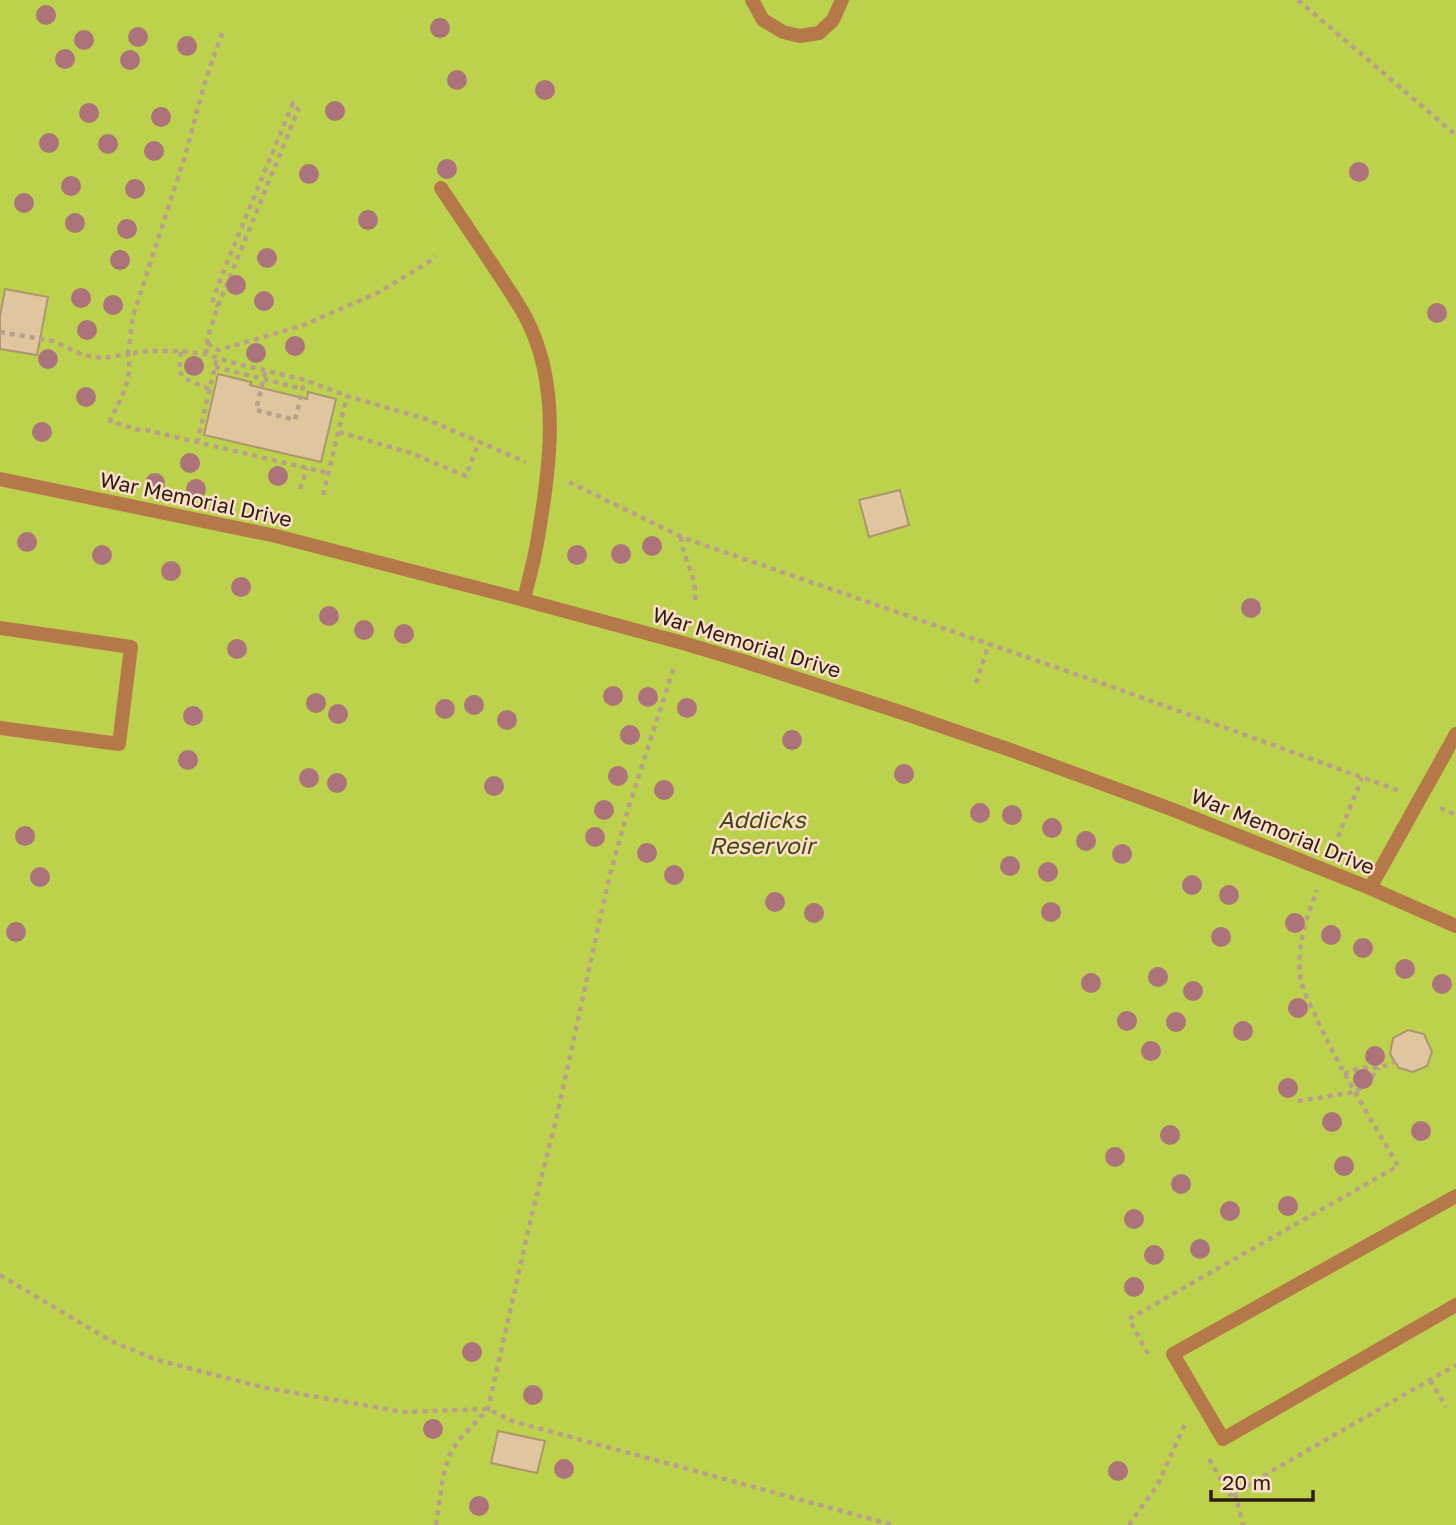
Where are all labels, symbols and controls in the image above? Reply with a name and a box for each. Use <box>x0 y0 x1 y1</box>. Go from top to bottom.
street label: War Memorial Drive <box>98 466 294 532</box>
street label: War Memorial Drive <box>650 601 844 683</box>
street label: War Memorial Drive <box>1187 782 1379 880</box>
water label: Addicks Reservoir <box>709 805 818 859</box>
scale bar <box>1211 1458 1312 1502</box>
text: 20 m <box>1222 1469 1271 1495</box>

